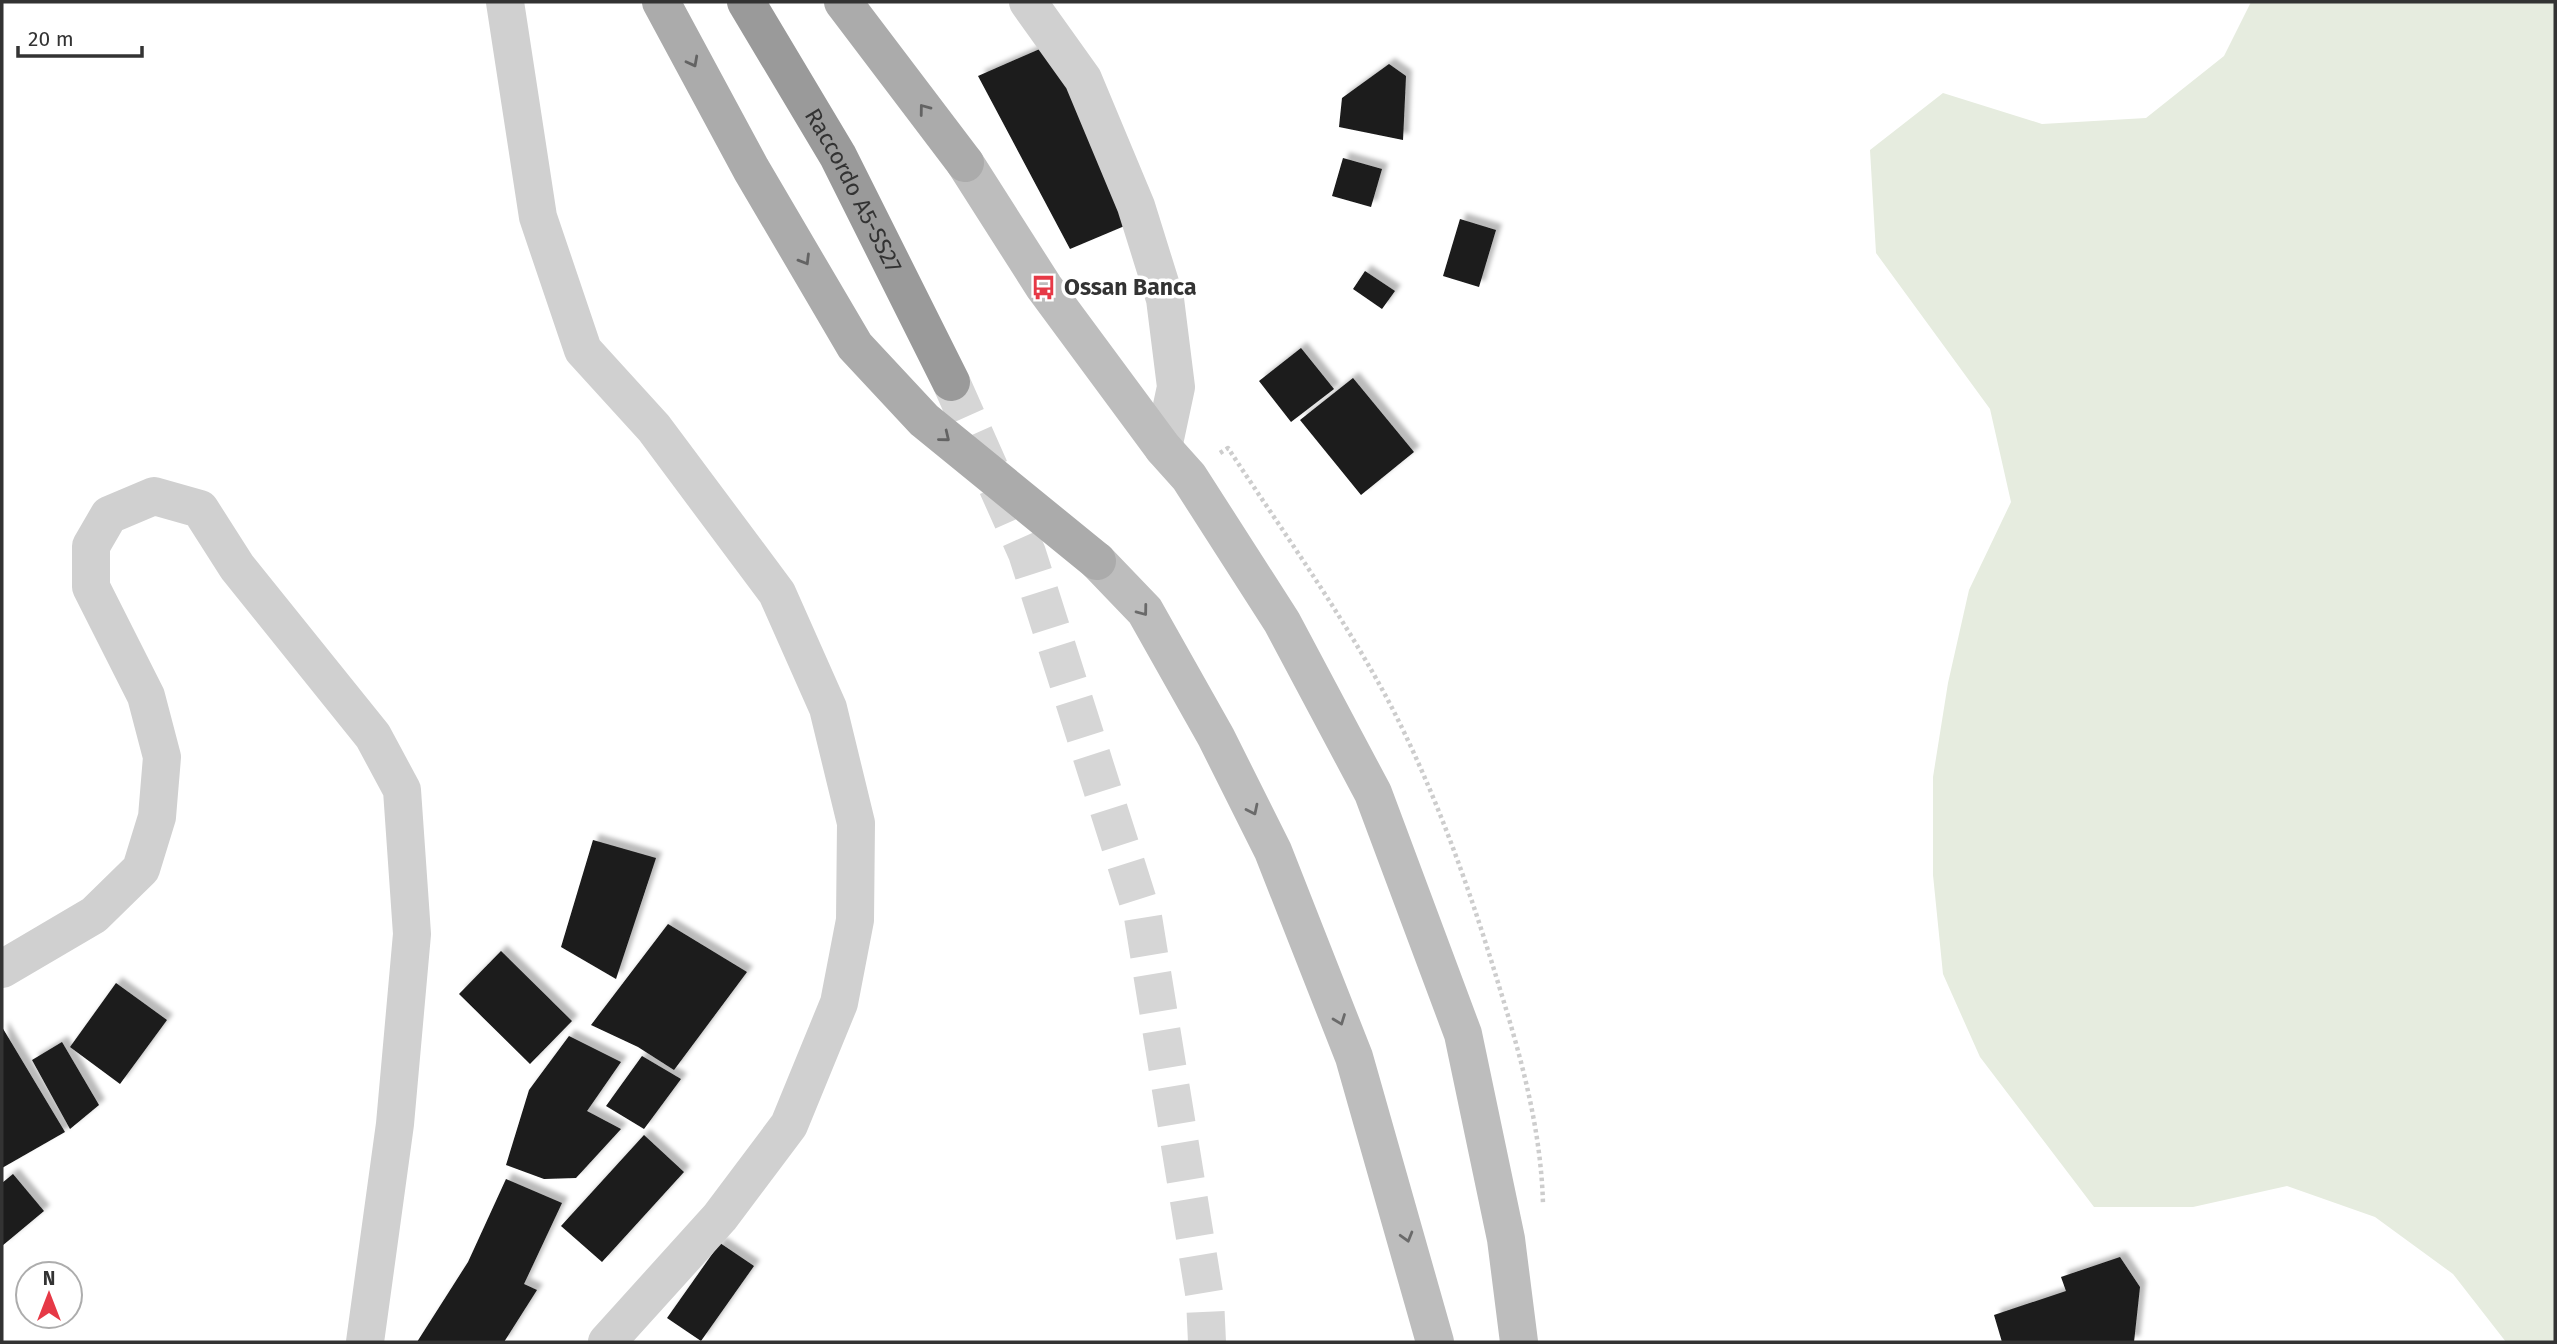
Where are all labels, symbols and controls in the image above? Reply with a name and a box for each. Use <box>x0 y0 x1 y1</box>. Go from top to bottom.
scale bar <box>18 14 142 58</box>
text: 20 m <box>28 26 74 52</box>
one-way arrow <box>685 54 699 67</box>
street label: Raccordo A5-SS27 <box>799 103 908 277</box>
one-way arrow <box>919 104 932 117</box>
one-way arrow <box>796 253 809 266</box>
bus stop icon: Ossan Banca <box>1030 273 1058 301</box>
place label: Ossan Banca <box>1064 273 1197 301</box>
one-way arrow <box>936 429 949 441</box>
one-way arrow <box>1135 603 1147 616</box>
one-way arrow <box>1244 803 1258 815</box>
one-way arrow <box>1331 1013 1345 1025</box>
one-way arrow <box>1398 1231 1413 1243</box>
north arrow <box>14 1260 84 1330</box>
text: N <box>43 1267 55 1290</box>

